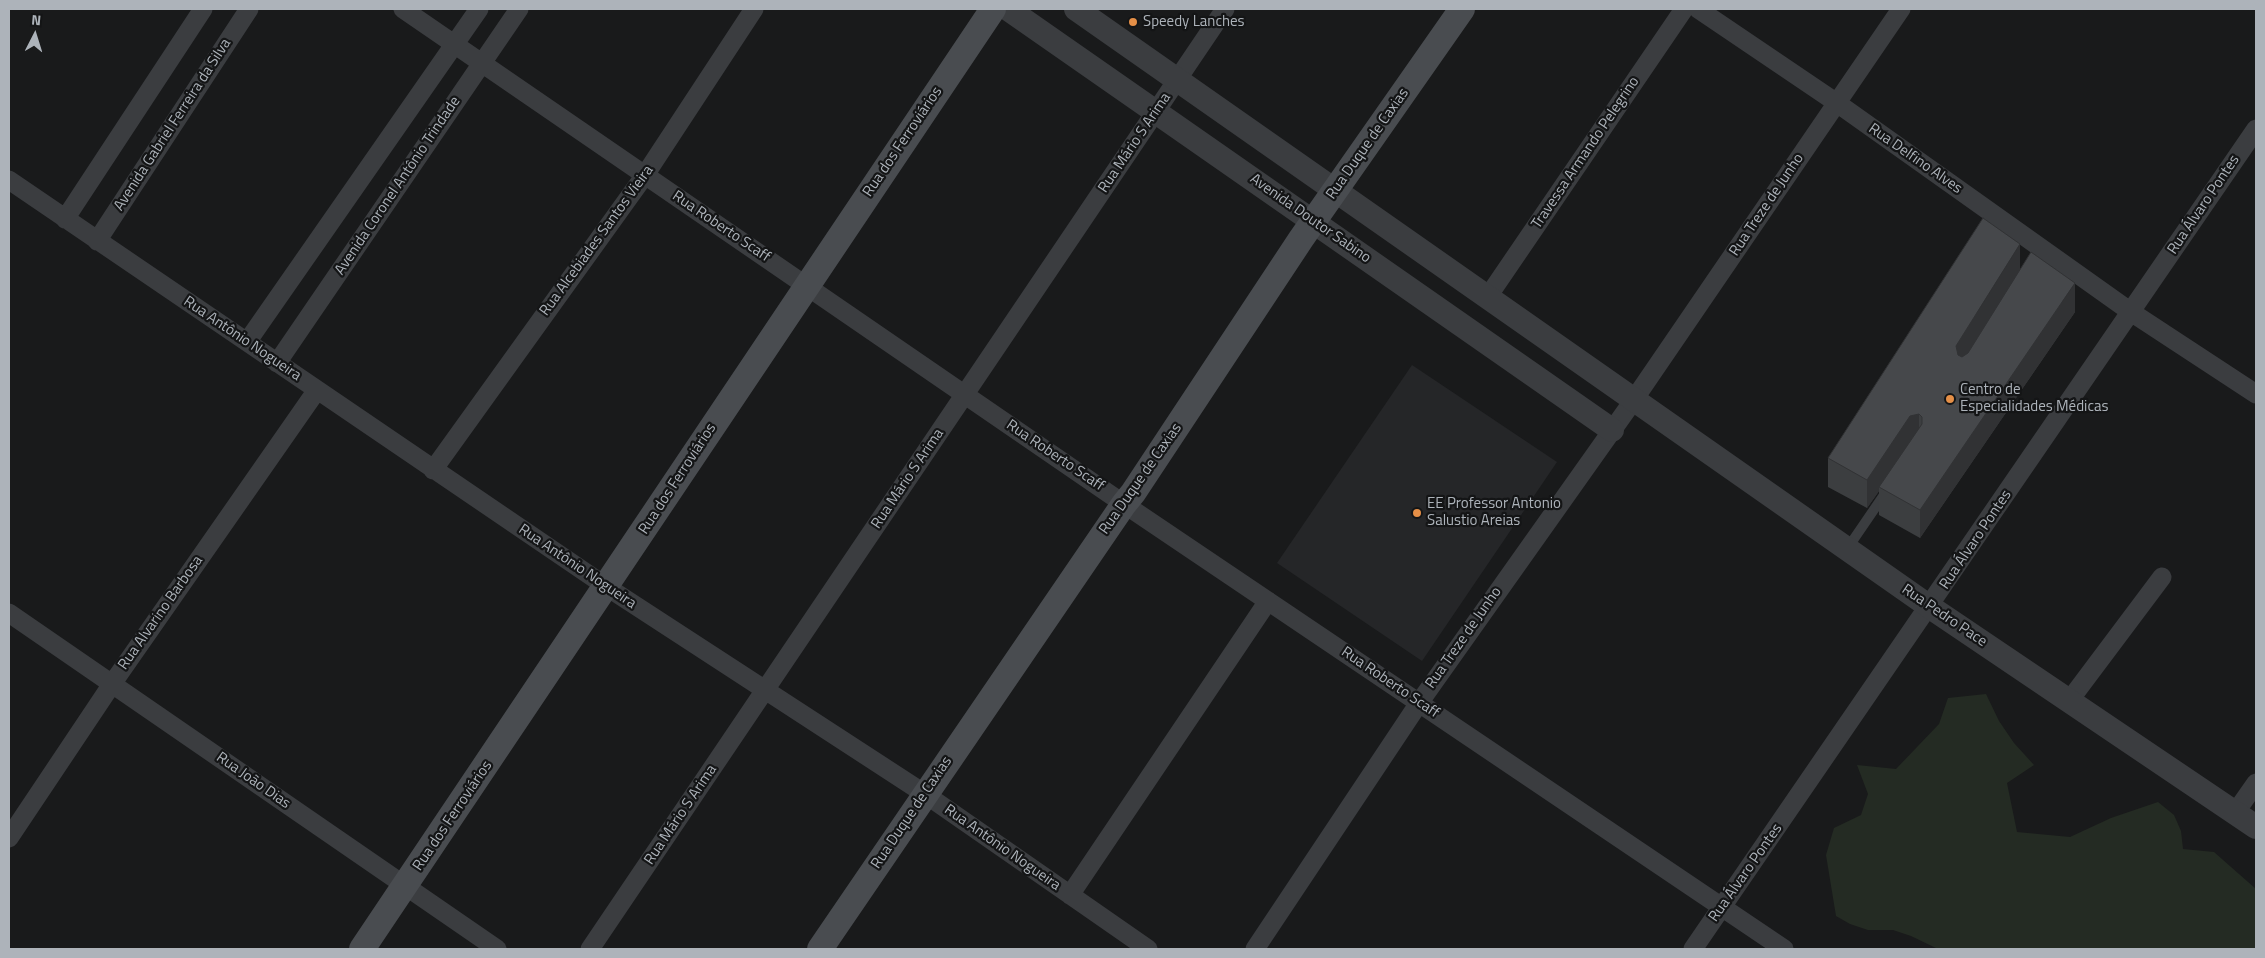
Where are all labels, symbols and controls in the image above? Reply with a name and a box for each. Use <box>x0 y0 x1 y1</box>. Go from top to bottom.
text: N <box>31 9 42 30</box>
north arrow <box>10 10 60 60</box>
place label: Speedy Lanches <box>1143 13 1245 31</box>
marker: Speedy Lanches <box>1127 16 1139 28</box>
street label: Avenida Gabriel Ferreira da Silva <box>111 36 235 214</box>
street label: Travessa Armando Pelegrino <box>1528 73 1644 233</box>
street label: Rua dos Ferroviários <box>860 84 946 200</box>
street label: Rua Duque de Caxias <box>1323 85 1413 203</box>
street label: Rua Mário S Arima <box>1095 90 1175 196</box>
street label: Avenida Coronel Antônio Trindade <box>331 93 465 279</box>
street label: Rua Delfino Alves <box>1865 120 1965 198</box>
street label: Rua Treze de Junho <box>1726 150 1808 260</box>
street label: Rua Álvaro Pontes <box>2164 152 2244 258</box>
street label: Rua Alcebiades Santos Vieira <box>536 162 658 320</box>
street label: Avenida Doutor Sabino <box>1246 170 1374 268</box>
street label: Rua Roberto Scaff <box>669 188 773 266</box>
street label: Rua Antônio Nogueira <box>180 293 304 385</box>
place label: Centro de Especialidades Médicas <box>1960 381 2108 416</box>
marker: Centro de Especialidades Médicas <box>1944 393 1956 405</box>
street label: Rua Roberto Scaff <box>1003 417 1107 495</box>
street label: Rua dos Ferroviários <box>635 420 721 538</box>
street label: Rua Duque de Caxias <box>1096 420 1186 538</box>
street label: Rua Mário S Arima <box>868 426 948 532</box>
street label: Rua Álvaro Pontes <box>1936 487 2016 593</box>
place label: EE Professor Antonio Salustio Areias <box>1427 495 1561 530</box>
marker: EE Professor Antonio Salustio Areias <box>1411 507 1423 519</box>
street label: Rua Antônio Nogueira <box>515 521 639 613</box>
street label: Rua Alvarino Barbosa <box>115 553 207 673</box>
street label: Rua Pedro Pace <box>1898 581 1990 651</box>
street label: Rua Treze de Junho <box>1422 584 1506 692</box>
street label: Rua Roberto Scaff <box>1338 644 1442 722</box>
street label: Rua João Dias <box>212 749 294 813</box>
street label: Rua Duque de Caxias <box>868 754 956 872</box>
street label: Rua dos Ferroviários <box>410 758 496 874</box>
street label: Rua Mário S Arima <box>641 762 721 868</box>
street label: Rua Antônio Nogueira <box>940 801 1064 895</box>
street label: Rua Álvaro Pontes <box>1705 820 1787 926</box>

